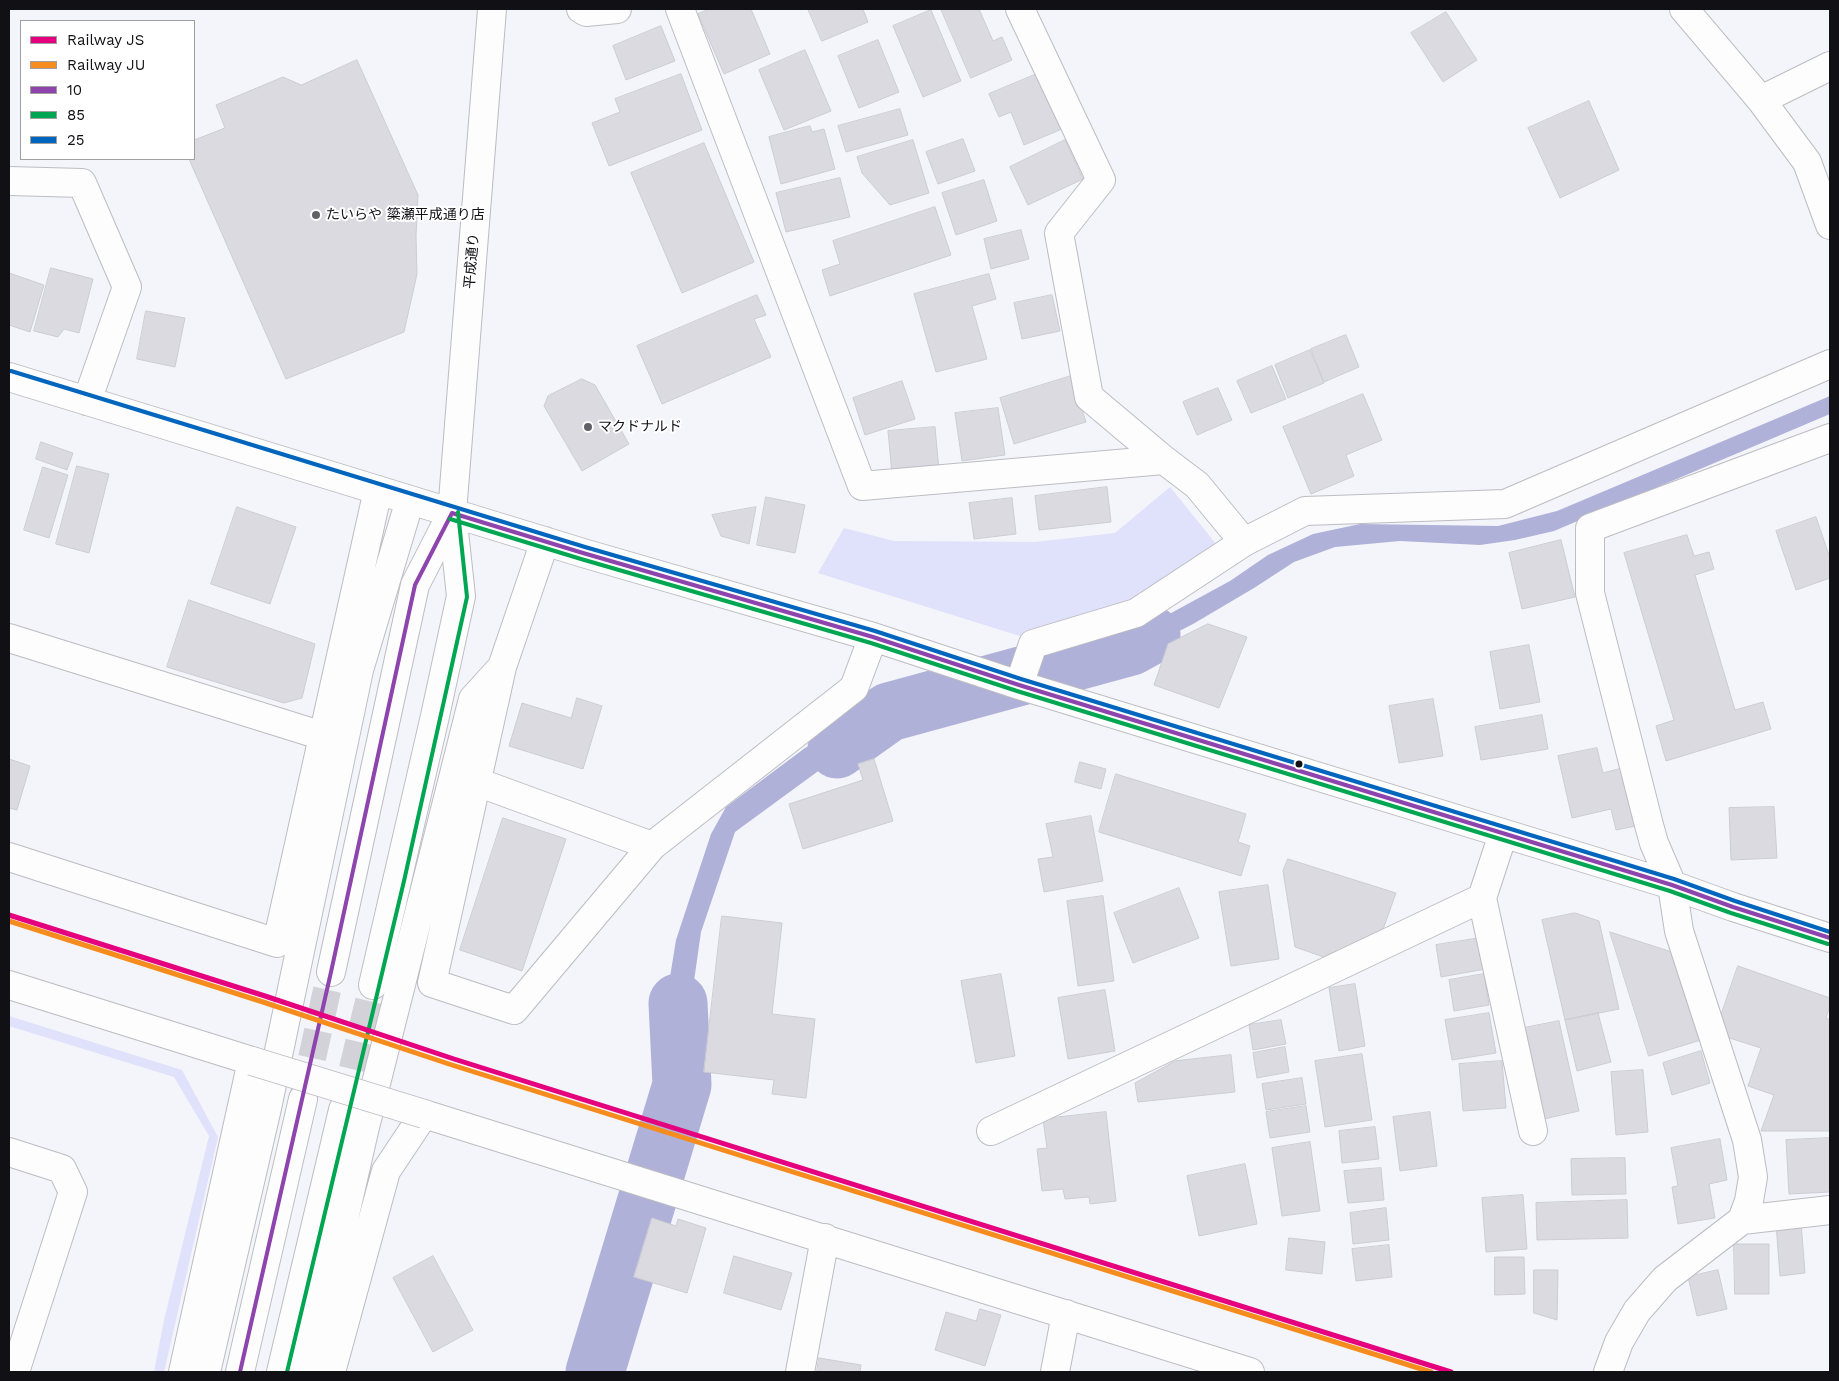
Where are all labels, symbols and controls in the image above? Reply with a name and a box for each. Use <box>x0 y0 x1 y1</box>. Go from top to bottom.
legend <box>20 20 195 160</box>
text: Railway JS <box>67 31 144 49</box>
text: Railway JU <box>67 56 145 74</box>
text: 10 <box>67 81 82 99</box>
text: 85 <box>67 106 85 124</box>
text: 25 <box>67 131 84 149</box>
place label: たいらや 簗瀬平成通り店 <box>326 207 485 223</box>
marker: たいらや 簗瀬平成通り店 <box>310 209 322 221</box>
street label: 平成通り <box>461 232 483 290</box>
place label: マクドナルド <box>598 419 682 435</box>
marker: マクドナルド <box>582 421 594 433</box>
unlabelled marker <box>1294 759 1304 769</box>

